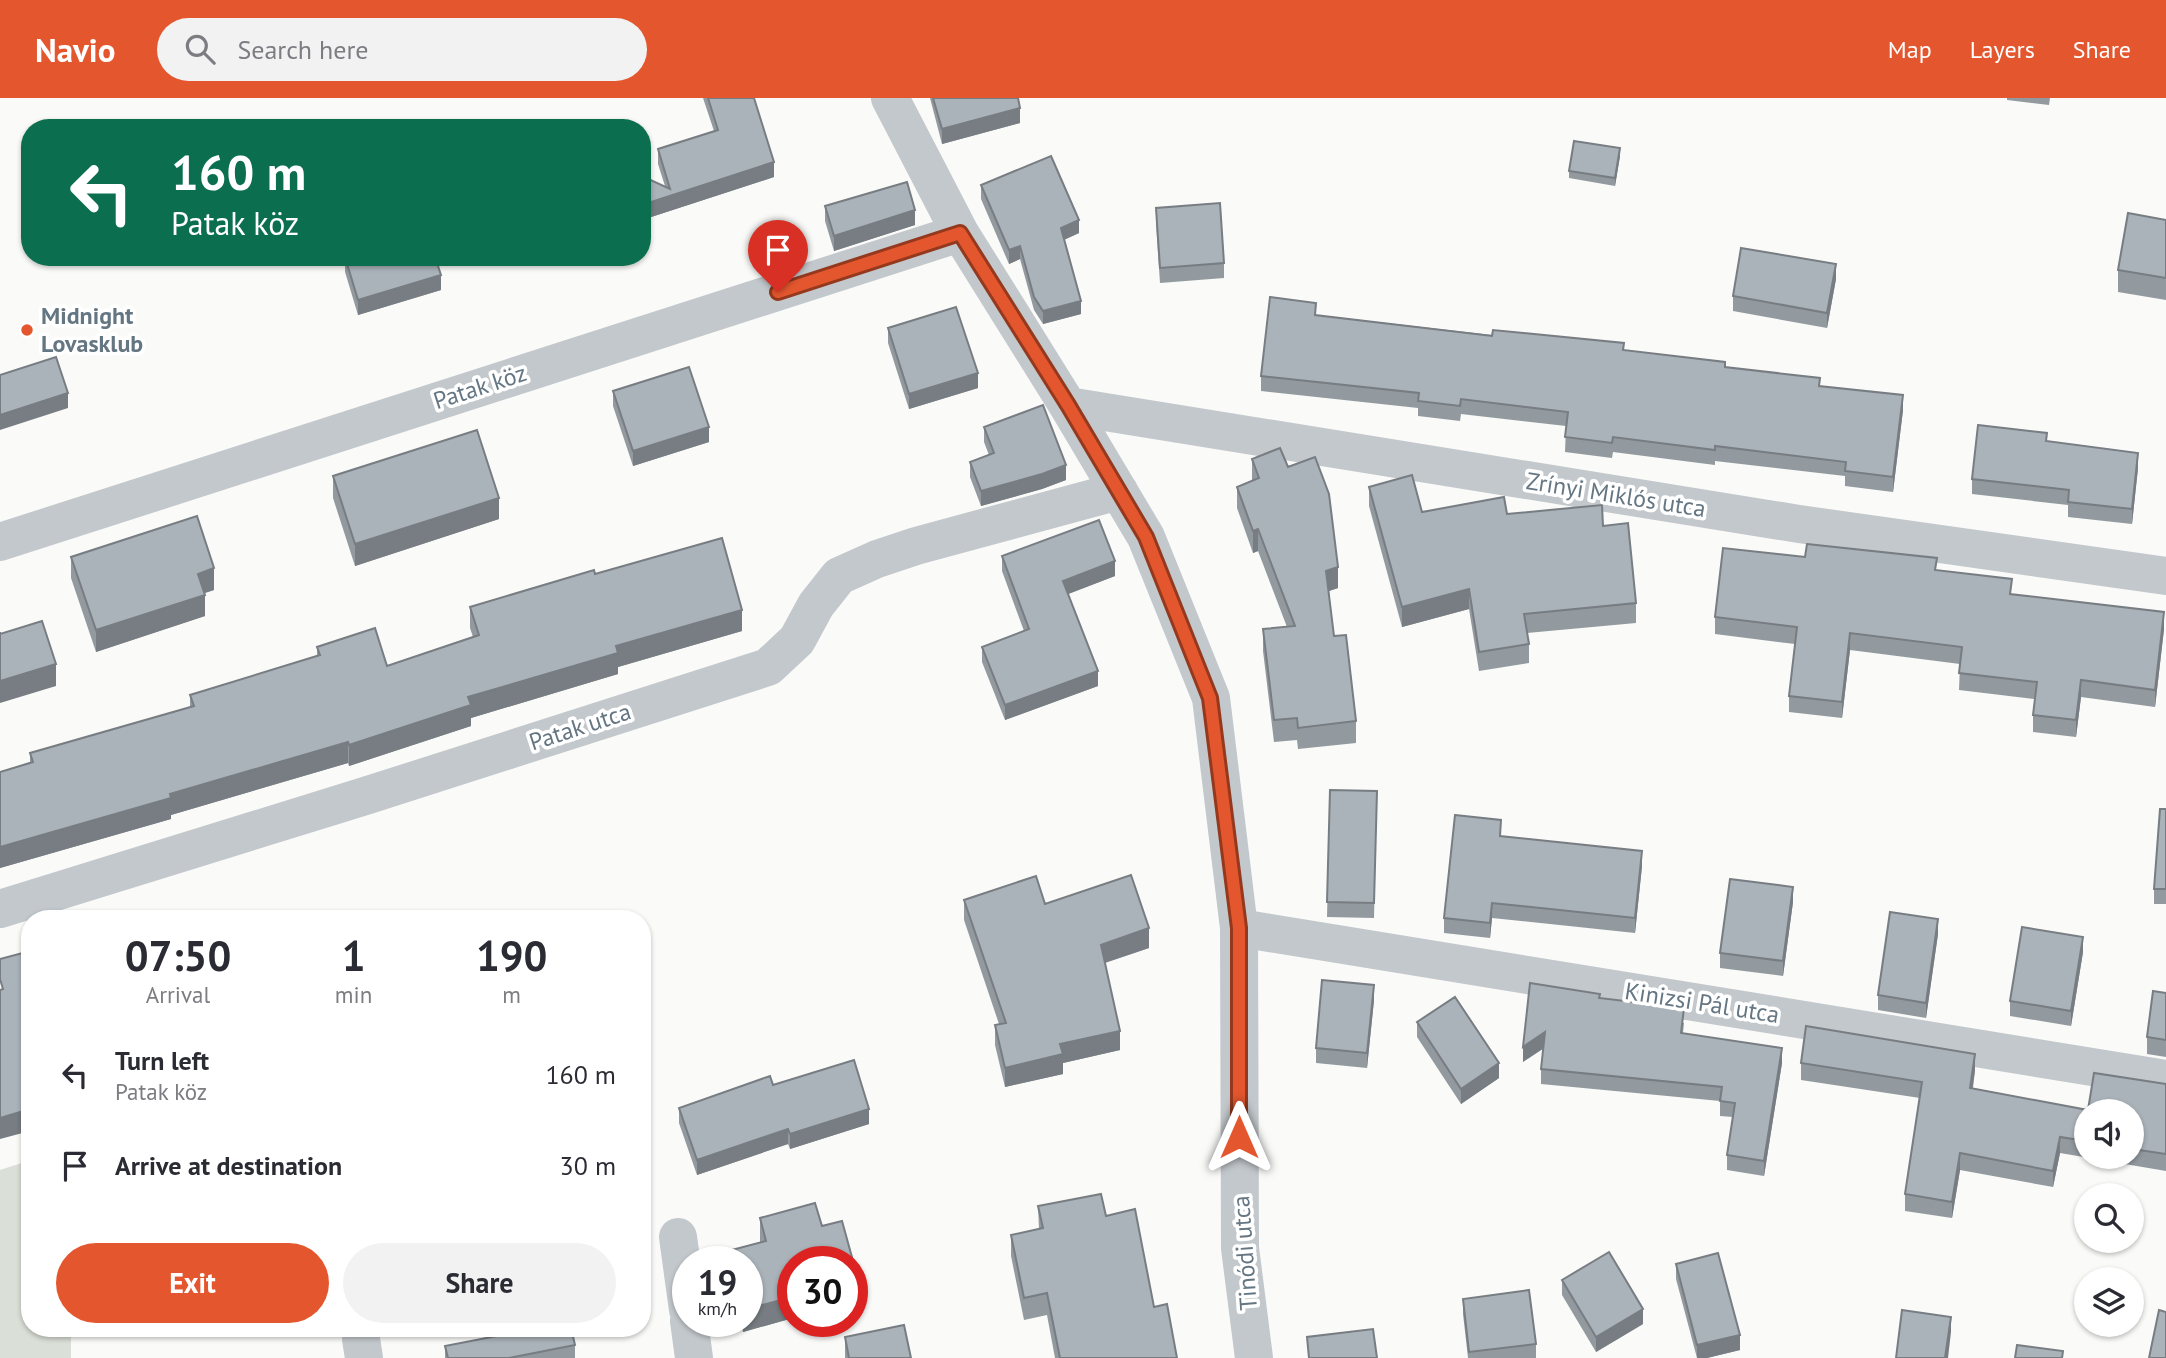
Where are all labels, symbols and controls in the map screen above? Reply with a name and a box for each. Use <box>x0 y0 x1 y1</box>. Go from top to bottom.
search box <box>157 18 647 81</box>
text: Navio <box>35 28 115 71</box>
icon: search <box>181 30 219 68</box>
text: Search here <box>237 33 369 66</box>
text: Map <box>1888 34 1932 65</box>
text: Layers <box>1970 34 2035 65</box>
text: Share <box>2073 34 2131 65</box>
text: 160 m <box>171 140 306 204</box>
icon: left <box>56 147 147 238</box>
text: Patak köz <box>171 202 299 244</box>
pin <box>748 220 808 292</box>
icon: arrive <box>759 231 797 269</box>
place label: Midnight Lovasklub <box>41 300 143 359</box>
marker: Midnight Lovasklub <box>19 322 35 338</box>
street label: Patak köz <box>429 357 530 416</box>
street label: Zrínyi Miklós utca <box>1524 465 1708 524</box>
street label: Patak utca <box>525 696 635 758</box>
text: 07:50 <box>125 928 231 983</box>
text: 1 <box>342 928 365 983</box>
text: 190 <box>476 928 547 983</box>
street label: Kinizsi Pál utca <box>1623 975 1781 1030</box>
text: Arrival <box>146 980 210 1009</box>
text: min <box>335 980 372 1009</box>
text: m <box>502 980 521 1009</box>
text: Turn left <box>115 1044 209 1077</box>
icon: left <box>56 1056 94 1094</box>
text: 160 m <box>545 1058 616 1091</box>
text: Patak köz <box>115 1077 207 1106</box>
map controls <box>2074 1099 2144 1337</box>
button: sound <box>2074 1099 2144 1169</box>
position arrow <box>1202 1100 1276 1174</box>
icon: arrive <box>56 1147 94 1185</box>
text: Arrive at destination <box>115 1149 342 1182</box>
text: 30 m <box>560 1149 616 1182</box>
button: search <box>2074 1183 2144 1253</box>
street label: Tinódi utca <box>1225 1195 1264 1311</box>
button: Exit <box>56 1243 329 1323</box>
button: Share <box>343 1243 616 1323</box>
speed limit sign: 30 <box>777 1246 868 1337</box>
text: 19 <box>698 1259 737 1305</box>
button: layers <box>2074 1267 2144 1337</box>
text: km/h <box>698 1297 737 1320</box>

